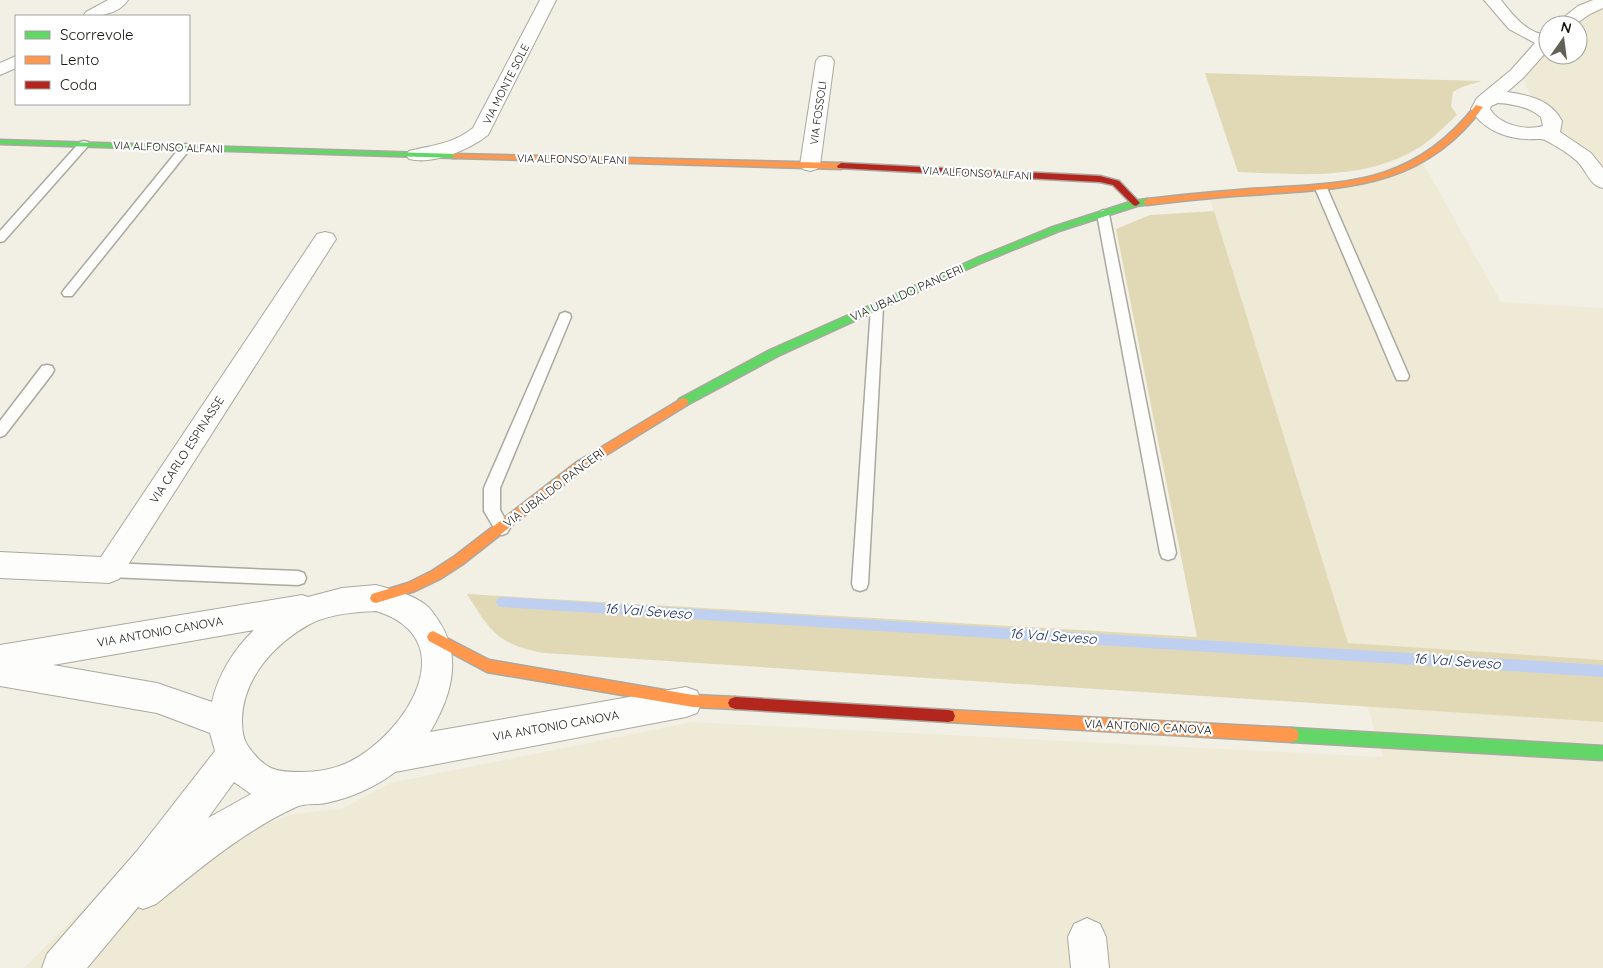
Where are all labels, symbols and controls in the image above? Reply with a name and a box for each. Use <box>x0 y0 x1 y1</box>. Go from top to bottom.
legend <box>15 15 190 105</box>
north arrow <box>1538 15 1588 65</box>
text: N <box>1559 17 1573 37</box>
text: Scorrevole <box>60 25 134 44</box>
street label: VIA MONTE SOLE <box>480 41 532 127</box>
text: Lento <box>60 50 99 69</box>
text: Coda <box>60 75 97 94</box>
street label: VIA FOSSOLI <box>807 80 829 146</box>
street label: VIA ALFONSO ALFANI <box>113 138 223 156</box>
street label: VIA ALFONSO ALFANI <box>517 151 627 167</box>
street label: VIA ALFONSO ALFANI <box>922 163 1032 183</box>
street label: VIA UBALDO PANCERI <box>848 261 966 324</box>
street label: VIA CARLO ESPINASSE <box>146 393 227 506</box>
street label: VIA UBALDO PANCERI <box>500 445 607 530</box>
water label: 16 Val Seveso <box>604 599 693 623</box>
street label: VIA ANTONIO CANOVA <box>96 613 224 650</box>
water label: 16 Val Seveso <box>1009 624 1098 648</box>
water label: 16 Val Seveso <box>1413 649 1502 673</box>
street label: VIA ANTONIO CANOVA <box>492 707 620 744</box>
street label: VIA ANTONIO CANOVA <box>1084 716 1212 737</box>

